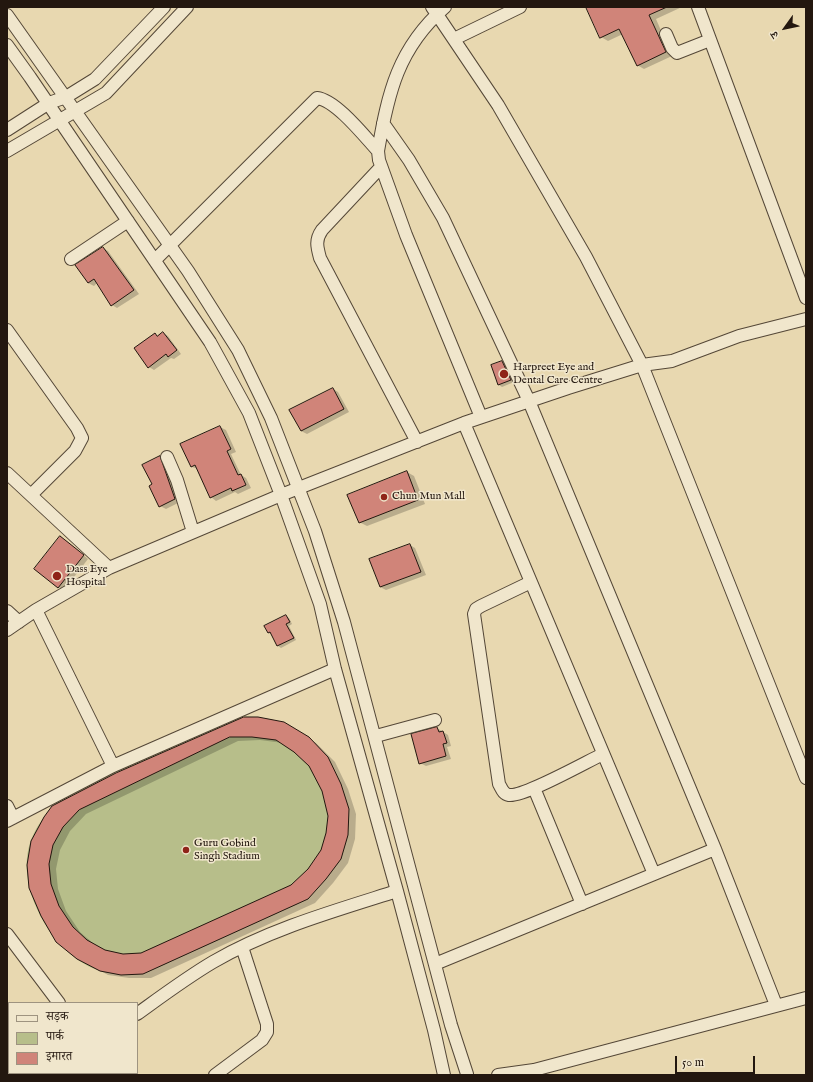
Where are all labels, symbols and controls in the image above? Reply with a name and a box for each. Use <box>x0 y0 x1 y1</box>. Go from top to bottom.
north arrow <box>765 8 805 48</box>
text: उ <box>768 28 782 41</box>
place label: Harpreet Eye and Dental Care Centre <box>513 361 602 387</box>
marker: Harpreet Eye and Dental Care Centre <box>498 368 510 380</box>
place label: Chun Mun Mall <box>392 490 465 504</box>
marker: Chun Mun Mall <box>379 492 389 502</box>
place label: Dass Eye Hospital <box>66 563 108 589</box>
marker: Dass Eye Hospital <box>51 570 63 582</box>
place label: Guru Gobind Singh Stadium <box>194 837 260 863</box>
marker: Guru Gobind Singh Stadium <box>181 845 191 855</box>
legend <box>8 1002 138 1074</box>
text: सड़क <box>46 1009 69 1024</box>
text: पार्क <box>46 1029 64 1044</box>
scale bar <box>677 1048 757 1074</box>
text: इमारत <box>46 1049 72 1064</box>
text: 50 m <box>682 1055 704 1070</box>

